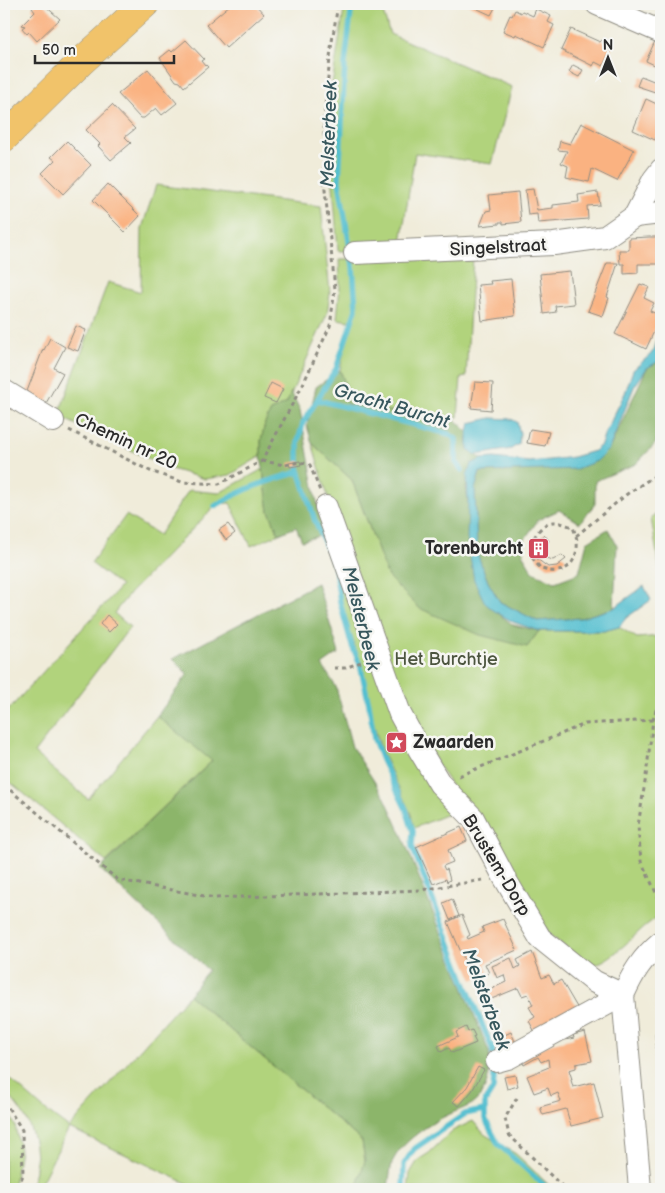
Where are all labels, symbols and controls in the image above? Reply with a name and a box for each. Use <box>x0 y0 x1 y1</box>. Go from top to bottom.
scale bar <box>35 32 174 64</box>
north arrow <box>582 32 632 82</box>
text: N <box>603 37 613 54</box>
text: 50 m <box>42 41 76 60</box>
water label: Melsterbeek <box>316 80 343 188</box>
street label: Singelstraat <box>449 234 547 261</box>
water label: Gracht Burcht <box>331 379 453 434</box>
street label: Chemin nr 20 <box>71 409 180 474</box>
building icon: Torenburcht <box>527 536 551 560</box>
place label: Torenburcht <box>425 538 523 559</box>
water label: Melsterbeek <box>336 564 385 674</box>
park label: Het Burchtje <box>394 649 498 670</box>
place icon: Zwaarden <box>385 730 409 754</box>
place label: Zwaarden <box>413 732 494 753</box>
street label: Brustem-Dorp <box>458 811 535 920</box>
water label: Melsterbeek <box>457 945 515 1054</box>

